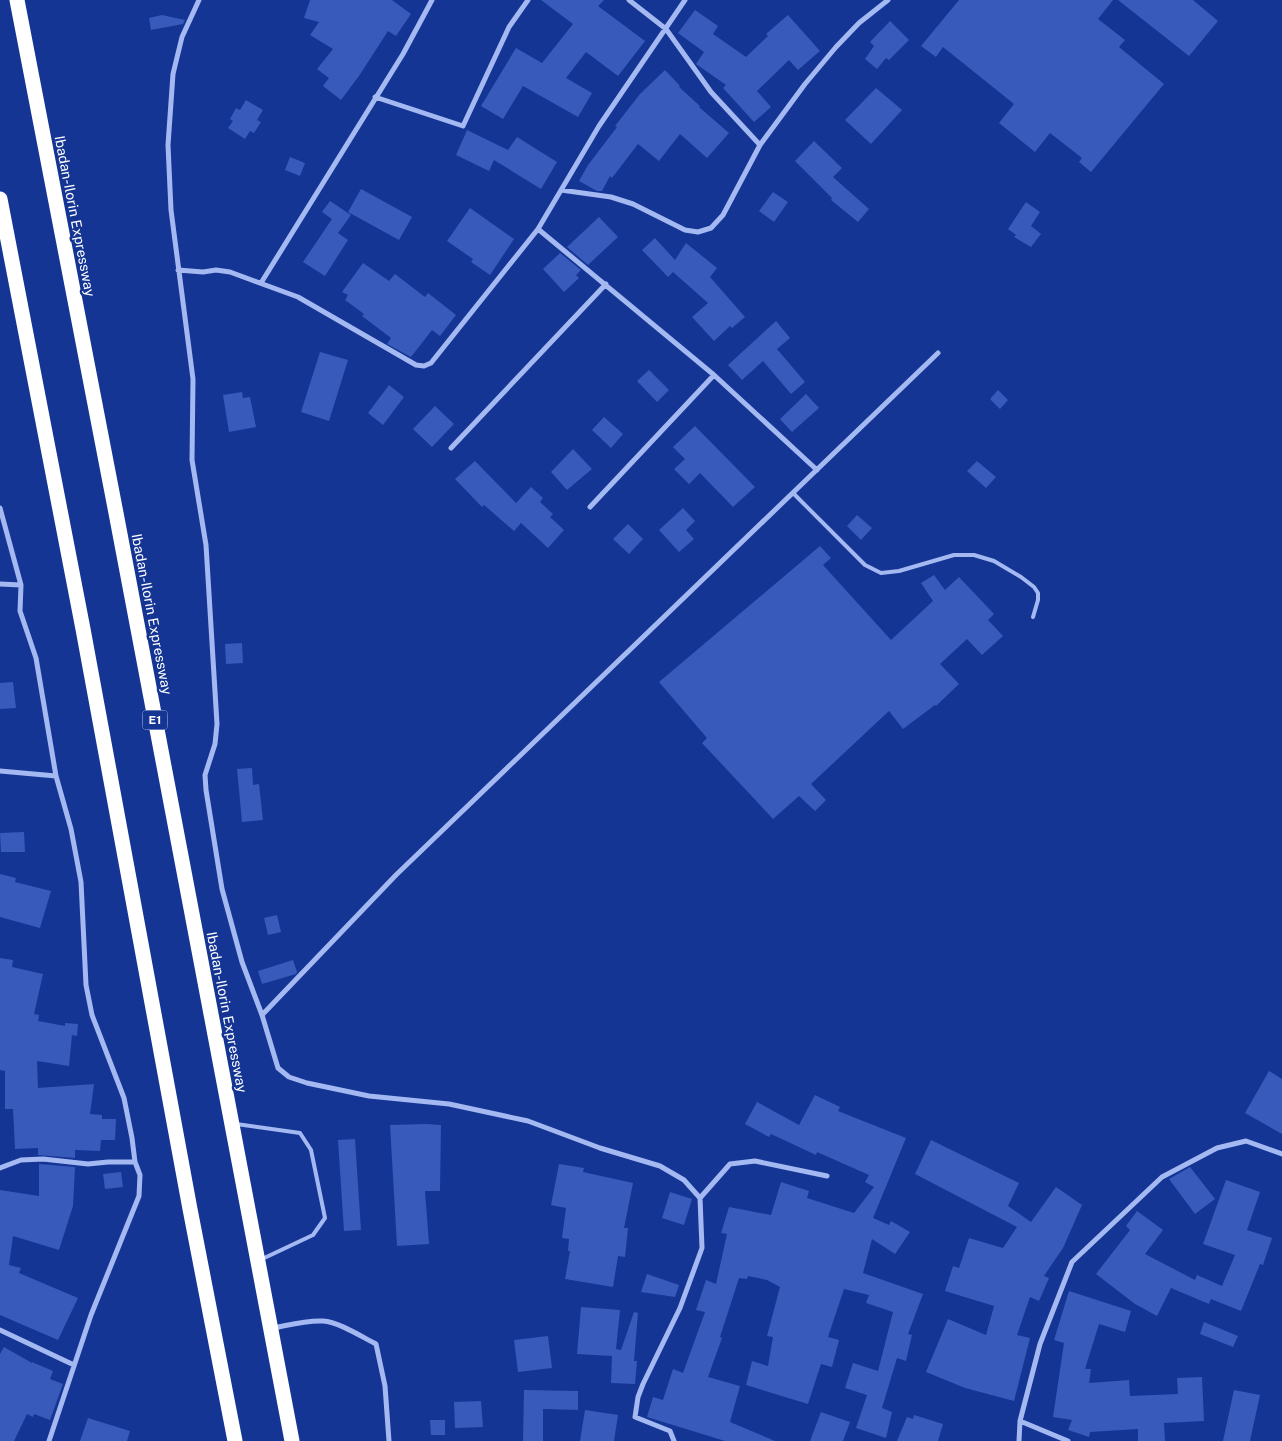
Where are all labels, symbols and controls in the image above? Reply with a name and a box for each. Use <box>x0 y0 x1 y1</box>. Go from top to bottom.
street label: Ibadan-Ilorin Expressway <box>52 134 99 298</box>
street label: Ibadan-Ilorin Expressway <box>129 532 176 696</box>
road number: E1 <box>142 710 168 730</box>
street label: Ibadan-Ilorin Expressway <box>204 930 251 1094</box>

